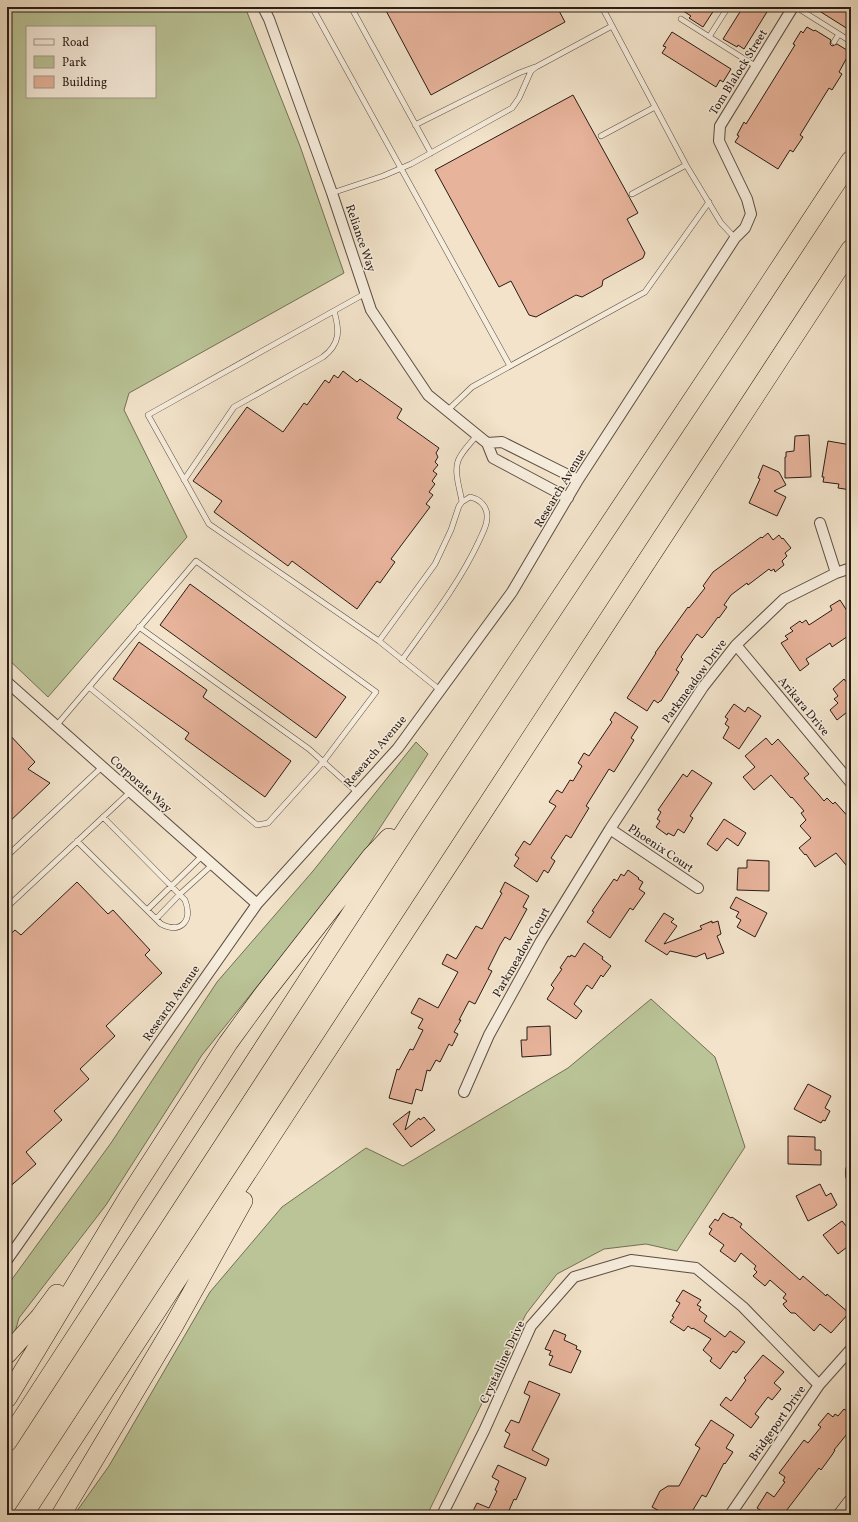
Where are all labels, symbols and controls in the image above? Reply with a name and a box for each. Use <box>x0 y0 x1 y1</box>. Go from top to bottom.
legend <box>26 26 156 98</box>
street label: Tom Blalock Street <box>706 27 772 118</box>
text: Road <box>62 35 89 51</box>
text: Park <box>62 55 87 71</box>
text: Building <box>62 75 107 91</box>
street label: Reliance Way <box>341 202 379 275</box>
street label: Research Avenue <box>531 446 591 531</box>
street label: Parkmeadow Drive <box>659 636 731 727</box>
street label: Arikara Drive <box>774 674 833 740</box>
street label: Research Avenue <box>341 712 411 791</box>
street label: Corporate Way <box>106 753 175 817</box>
street label: Phoenix Court <box>625 821 696 877</box>
street label: Parkmeadow Court <box>490 905 554 1000</box>
street label: Research Avenue <box>140 962 204 1045</box>
street label: Crystalline Drive <box>477 1318 529 1407</box>
street label: Bridgeport Drive <box>746 1382 810 1465</box>

